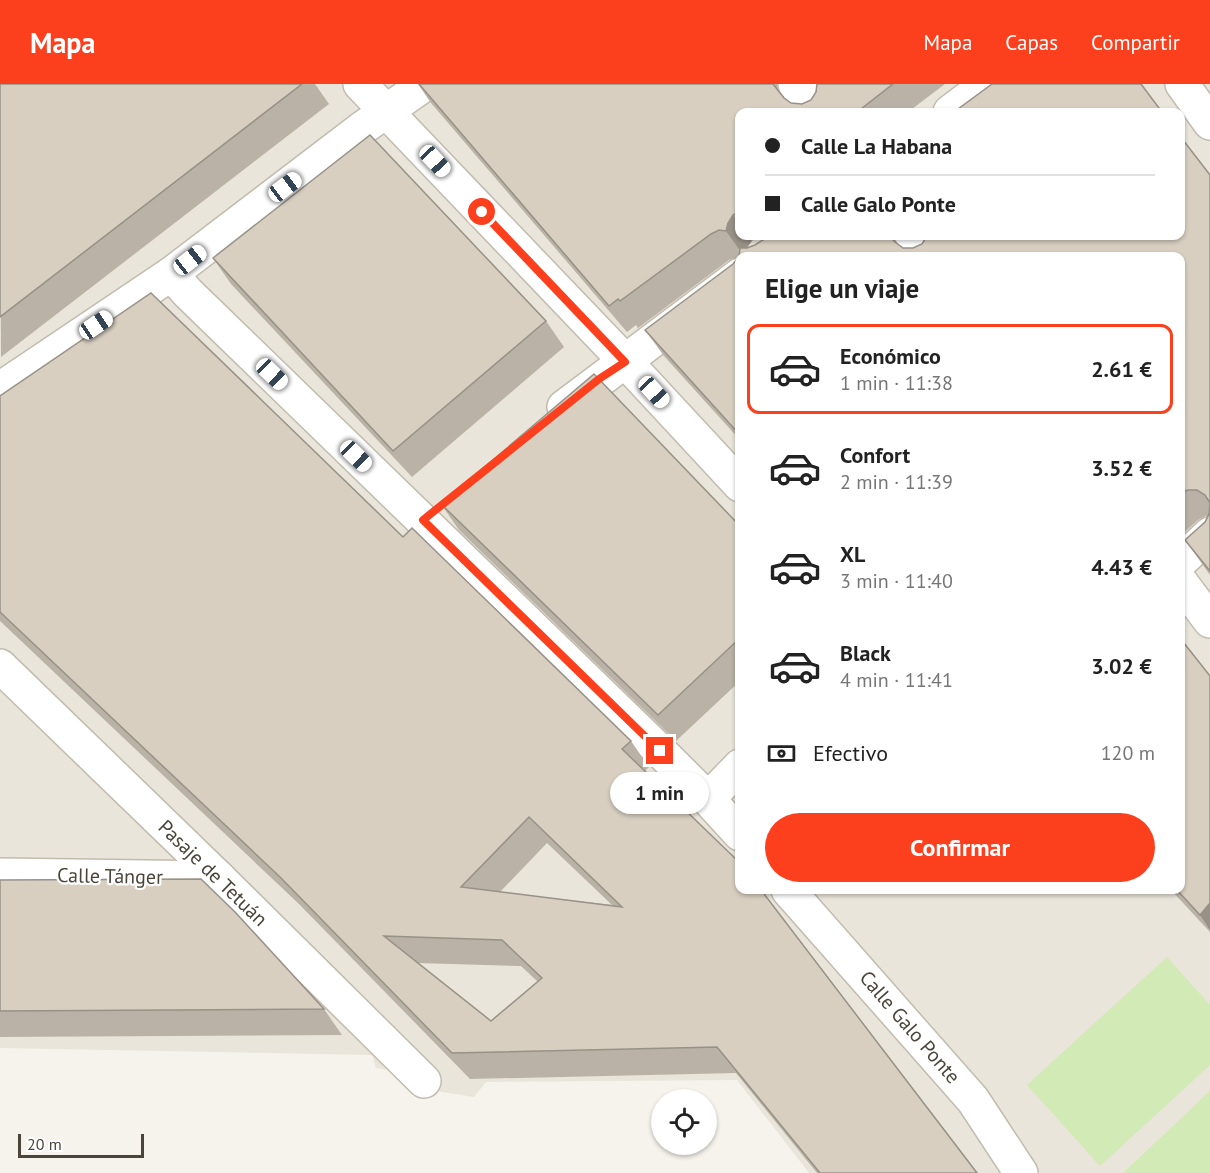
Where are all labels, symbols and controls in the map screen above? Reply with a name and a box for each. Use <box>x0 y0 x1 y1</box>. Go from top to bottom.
text: Mapa <box>30 24 95 61</box>
text: Mapa <box>924 29 972 56</box>
text: Capas <box>1005 29 1058 56</box>
text: Compartir <box>1091 29 1180 56</box>
text: Calle La Habana <box>801 132 952 160</box>
car <box>416 142 454 180</box>
car <box>265 169 305 205</box>
text: Calle Galo Ponte <box>801 190 956 218</box>
route start <box>468 198 495 225</box>
car <box>170 242 210 278</box>
text: Elige un viaje <box>765 271 919 305</box>
car <box>76 307 116 343</box>
icon: car <box>768 342 822 396</box>
text: Económico <box>840 342 941 370</box>
car <box>253 355 291 393</box>
text: 2.61 € <box>1091 355 1152 383</box>
text: 1 min · 11:38 <box>840 370 953 396</box>
car <box>635 373 673 411</box>
car <box>337 437 375 475</box>
icon: car <box>768 441 822 495</box>
text: Confort <box>840 441 910 469</box>
text: 3.52 € <box>1091 454 1152 482</box>
text: 2 min · 11:39 <box>840 469 953 495</box>
icon: car <box>768 540 822 594</box>
text: XL <box>840 540 865 568</box>
text: 4.43 € <box>1091 553 1152 581</box>
text: 3 min · 11:40 <box>840 568 953 594</box>
icon: car <box>768 639 822 693</box>
text: Black <box>840 639 891 667</box>
text: 3.02 € <box>1091 652 1152 680</box>
text: 4 min · 11:41 <box>840 667 953 693</box>
route end <box>646 737 673 764</box>
icon: cash <box>765 737 798 770</box>
text: Efectivo <box>813 739 888 767</box>
text: 120 m <box>1101 740 1155 766</box>
callout: 1 min <box>610 772 710 814</box>
text: 1 min <box>635 780 684 806</box>
button: Confirmar <box>765 813 1155 882</box>
street label: Pasaje de Tetuán <box>153 814 273 932</box>
street label: Calle Tánger <box>57 862 163 890</box>
street label: Calle Galo Ponte <box>854 965 966 1089</box>
map controls <box>651 1089 717 1155</box>
button: locate <box>651 1089 717 1155</box>
scale bar <box>18 1131 144 1158</box>
text: 20 m <box>27 1134 62 1154</box>

